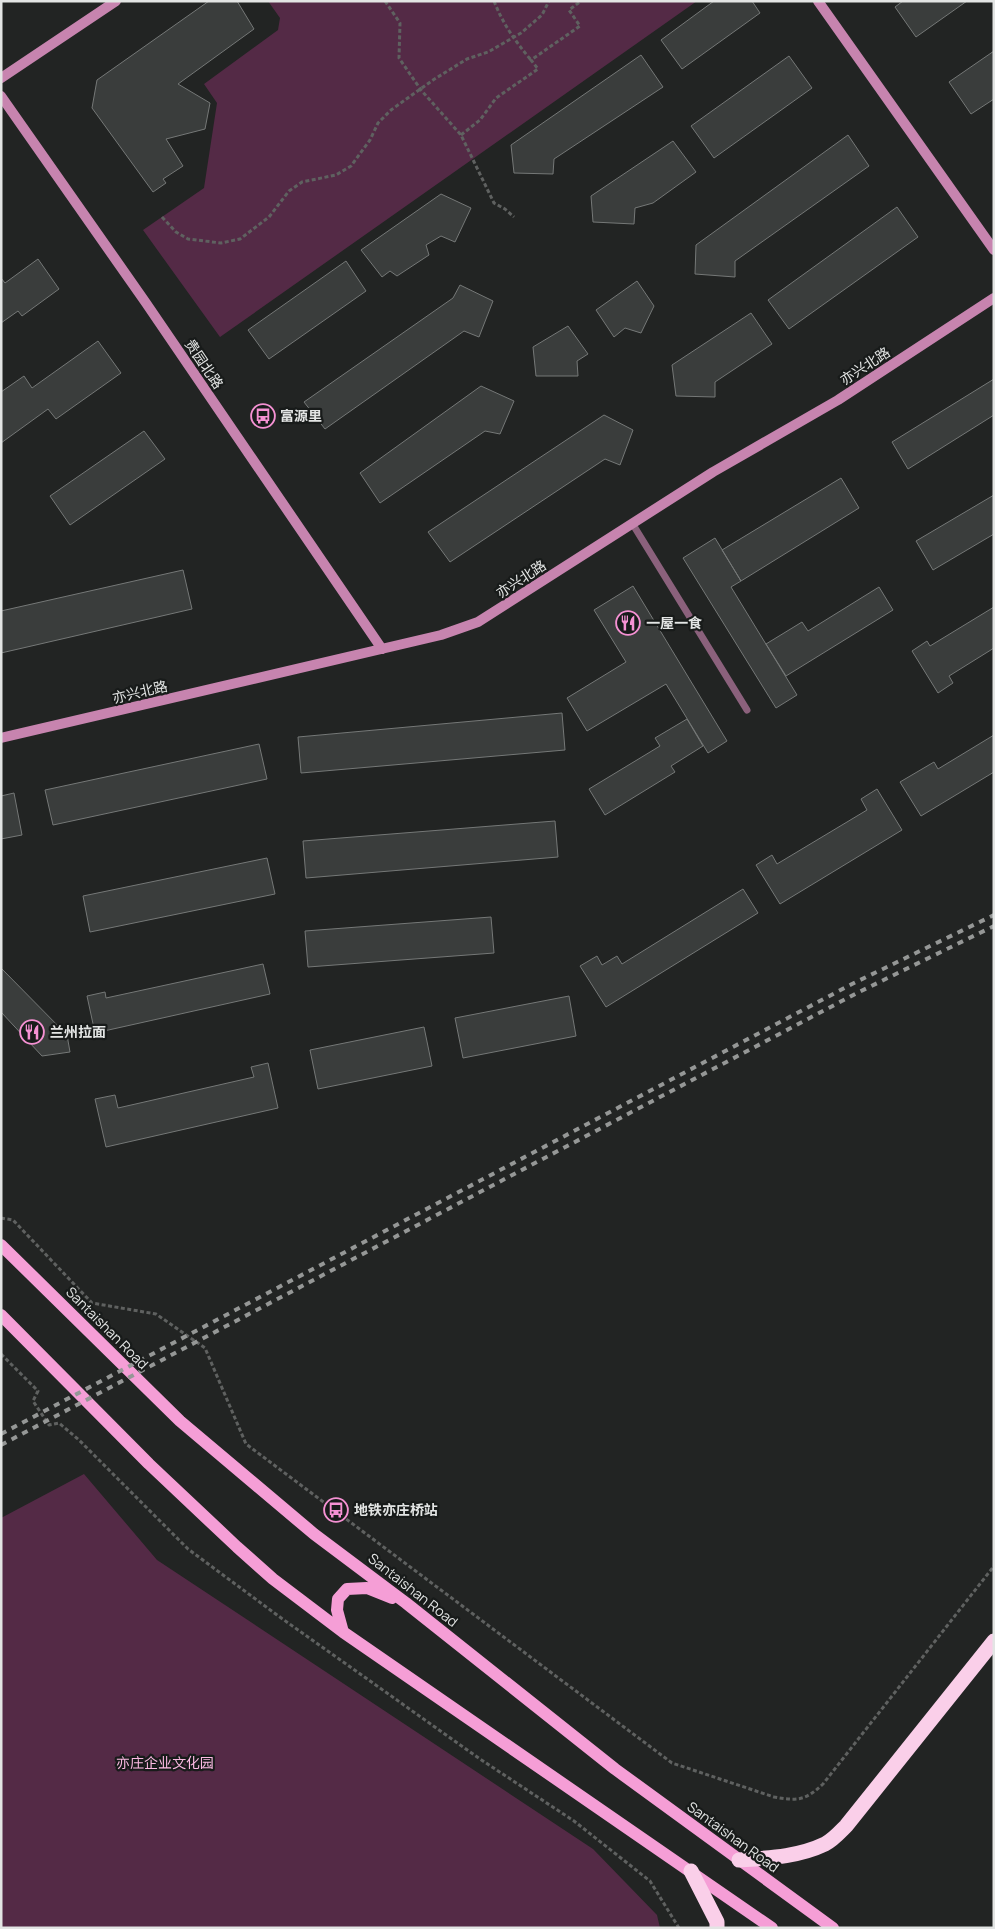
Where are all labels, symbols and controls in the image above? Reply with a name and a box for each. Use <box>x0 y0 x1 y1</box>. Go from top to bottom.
street label: 贵园北路 <box>181 335 228 392</box>
street label: 亦兴北路 <box>836 342 893 389</box>
bus stop icon: 富源里 <box>250 403 276 429</box>
place label: 富源里 <box>280 406 322 425</box>
street label: 亦兴北路 <box>492 555 549 602</box>
restaurant icon: 一屋一食 <box>615 610 641 636</box>
place label: 一屋一食 <box>646 613 702 632</box>
street label: 亦兴北路 <box>110 676 169 707</box>
restaurant icon: 兰州拉面 <box>19 1019 45 1045</box>
place label: 兰州拉面 <box>50 1022 106 1041</box>
street label: Santaishan Road <box>62 1282 153 1373</box>
bus stop icon: 地铁亦庄桥站 <box>323 1497 349 1523</box>
place label: 地铁亦庄桥站 <box>354 1500 438 1519</box>
street label: Santaishan Road <box>364 1549 462 1631</box>
park label: 亦庄企业文化园 <box>116 1753 214 1772</box>
street label: Santaishan Road <box>684 1797 783 1876</box>

